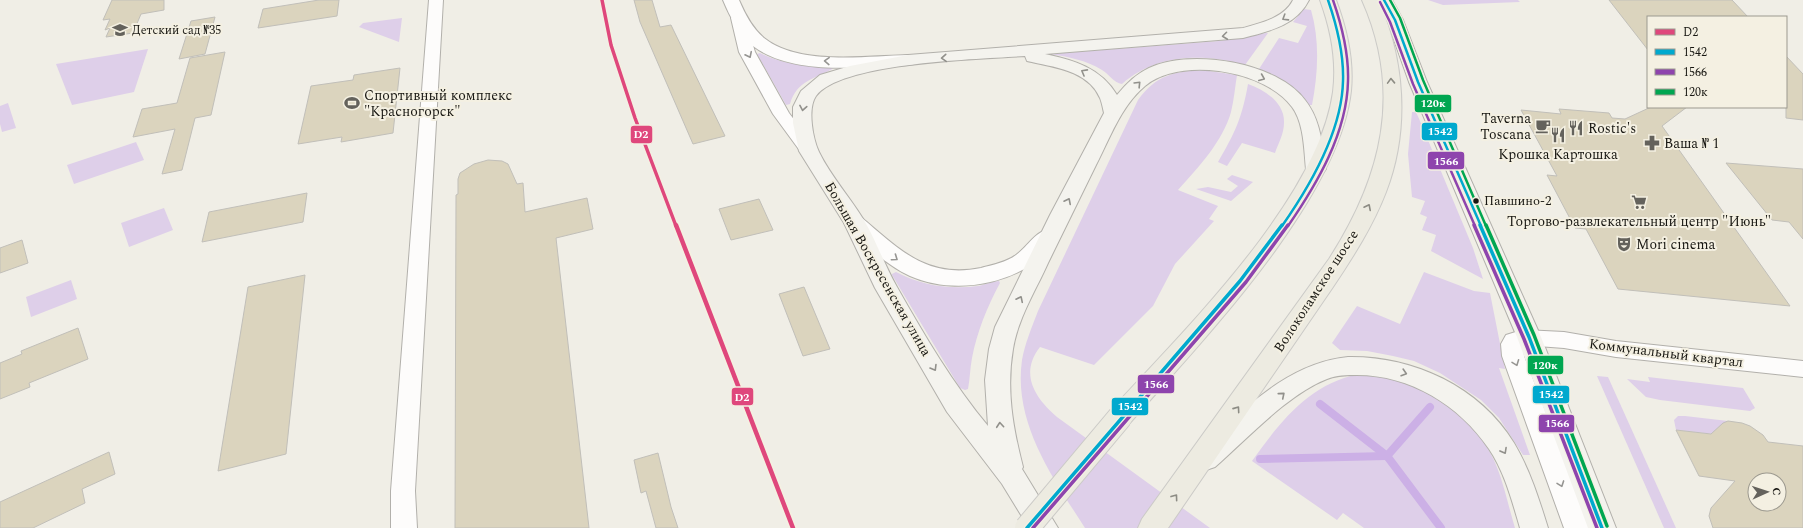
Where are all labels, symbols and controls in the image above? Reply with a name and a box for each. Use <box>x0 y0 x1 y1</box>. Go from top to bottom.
one-way arrow <box>1282 13 1289 20</box>
legend <box>1647 16 1787 108</box>
school or university icon: Детский сад №35 <box>111 21 129 39</box>
place label: Детский сад №35 <box>132 21 221 40</box>
text: D2 <box>1683 23 1698 42</box>
one-way arrow <box>1222 31 1228 40</box>
text: 1542 <box>1683 43 1707 62</box>
one-way arrow <box>744 51 752 58</box>
one-way arrow <box>941 53 947 62</box>
one-way arrow <box>824 56 830 65</box>
text: 1566 <box>1683 63 1707 82</box>
one-way arrow <box>1081 69 1088 77</box>
one-way arrow <box>1258 73 1265 81</box>
one-way arrow <box>1387 78 1395 84</box>
one-way arrow <box>1134 81 1141 89</box>
text: 120к <box>1683 83 1708 102</box>
place label: Спортивный комплекс "Красногорск" <box>364 85 513 122</box>
sports icon: Спортивный комплекс "Красногорск" <box>343 94 361 112</box>
line badge: 120к <box>1414 94 1452 113</box>
text: 120к <box>1420 95 1446 112</box>
one-way arrow <box>800 104 808 111</box>
place label: Taverna Toscana <box>1480 108 1531 145</box>
cafe icon: Taverna Toscana <box>1534 117 1552 135</box>
place label: Rostic's <box>1588 118 1636 139</box>
restaurant icon: Rostic's <box>1567 119 1585 137</box>
line badge: 1542 <box>1421 122 1458 141</box>
text: 1542 <box>1428 123 1452 140</box>
line badge: D2 <box>630 125 653 144</box>
text: D2 <box>634 126 649 143</box>
restaurant icon: Крошка Картошка <box>1549 126 1567 144</box>
place label: Ваша № 1 <box>1664 133 1719 154</box>
pharmacy icon: Ваша № 1 <box>1643 134 1661 152</box>
place label: Крошка Картошка <box>1498 144 1618 165</box>
line badge: 1566 <box>1427 151 1465 170</box>
text: 1566 <box>1434 153 1458 170</box>
street label: Большая Воскресенская улица <box>819 178 937 360</box>
place label: Павшино-2 <box>1484 191 1551 211</box>
supermarket icon: Торгово-развлекательный центр "Июнь" <box>1630 193 1648 211</box>
marker: Павшино-2 <box>1471 196 1481 206</box>
one-way arrow <box>1063 198 1071 205</box>
one-way arrow <box>1364 204 1371 211</box>
place label: Торгово-развлекательный центр "Июнь" <box>1507 211 1771 232</box>
street label: Волоколамское шоссе <box>1268 225 1364 356</box>
place label: Mori cinema <box>1636 234 1715 255</box>
theatre icon: Mori cinema <box>1615 235 1633 253</box>
one-way arrow <box>891 253 898 261</box>
one-way arrow <box>1015 296 1023 303</box>
street label: Коммунальный квартал <box>1588 333 1744 373</box>
line badge: 120к <box>1527 355 1564 375</box>
text: 120к <box>1532 357 1558 374</box>
one-way arrow <box>1511 359 1519 366</box>
one-way arrow <box>929 364 936 371</box>
one-way arrow <box>1400 368 1407 377</box>
line badge: 1566 <box>1137 374 1175 394</box>
text: 1566 <box>1144 376 1168 393</box>
line badge: 1542 <box>1532 385 1570 404</box>
text: 1542 <box>1539 386 1563 403</box>
line badge: D2 <box>731 387 754 406</box>
text: D2 <box>735 389 750 406</box>
one-way arrow <box>1277 392 1285 399</box>
line badge: 1542 <box>1111 397 1149 416</box>
text: 1542 <box>1118 398 1142 415</box>
one-way arrow <box>1232 407 1239 414</box>
line badge: 1566 <box>1538 414 1575 433</box>
text: 1566 <box>1545 415 1569 432</box>
one-way arrow <box>995 422 1004 428</box>
one-way arrow <box>1499 447 1507 454</box>
north arrow <box>1747 472 1787 512</box>
one-way arrow <box>1557 481 1565 488</box>
text: С <box>1768 487 1785 496</box>
one-way arrow <box>1170 494 1177 501</box>

